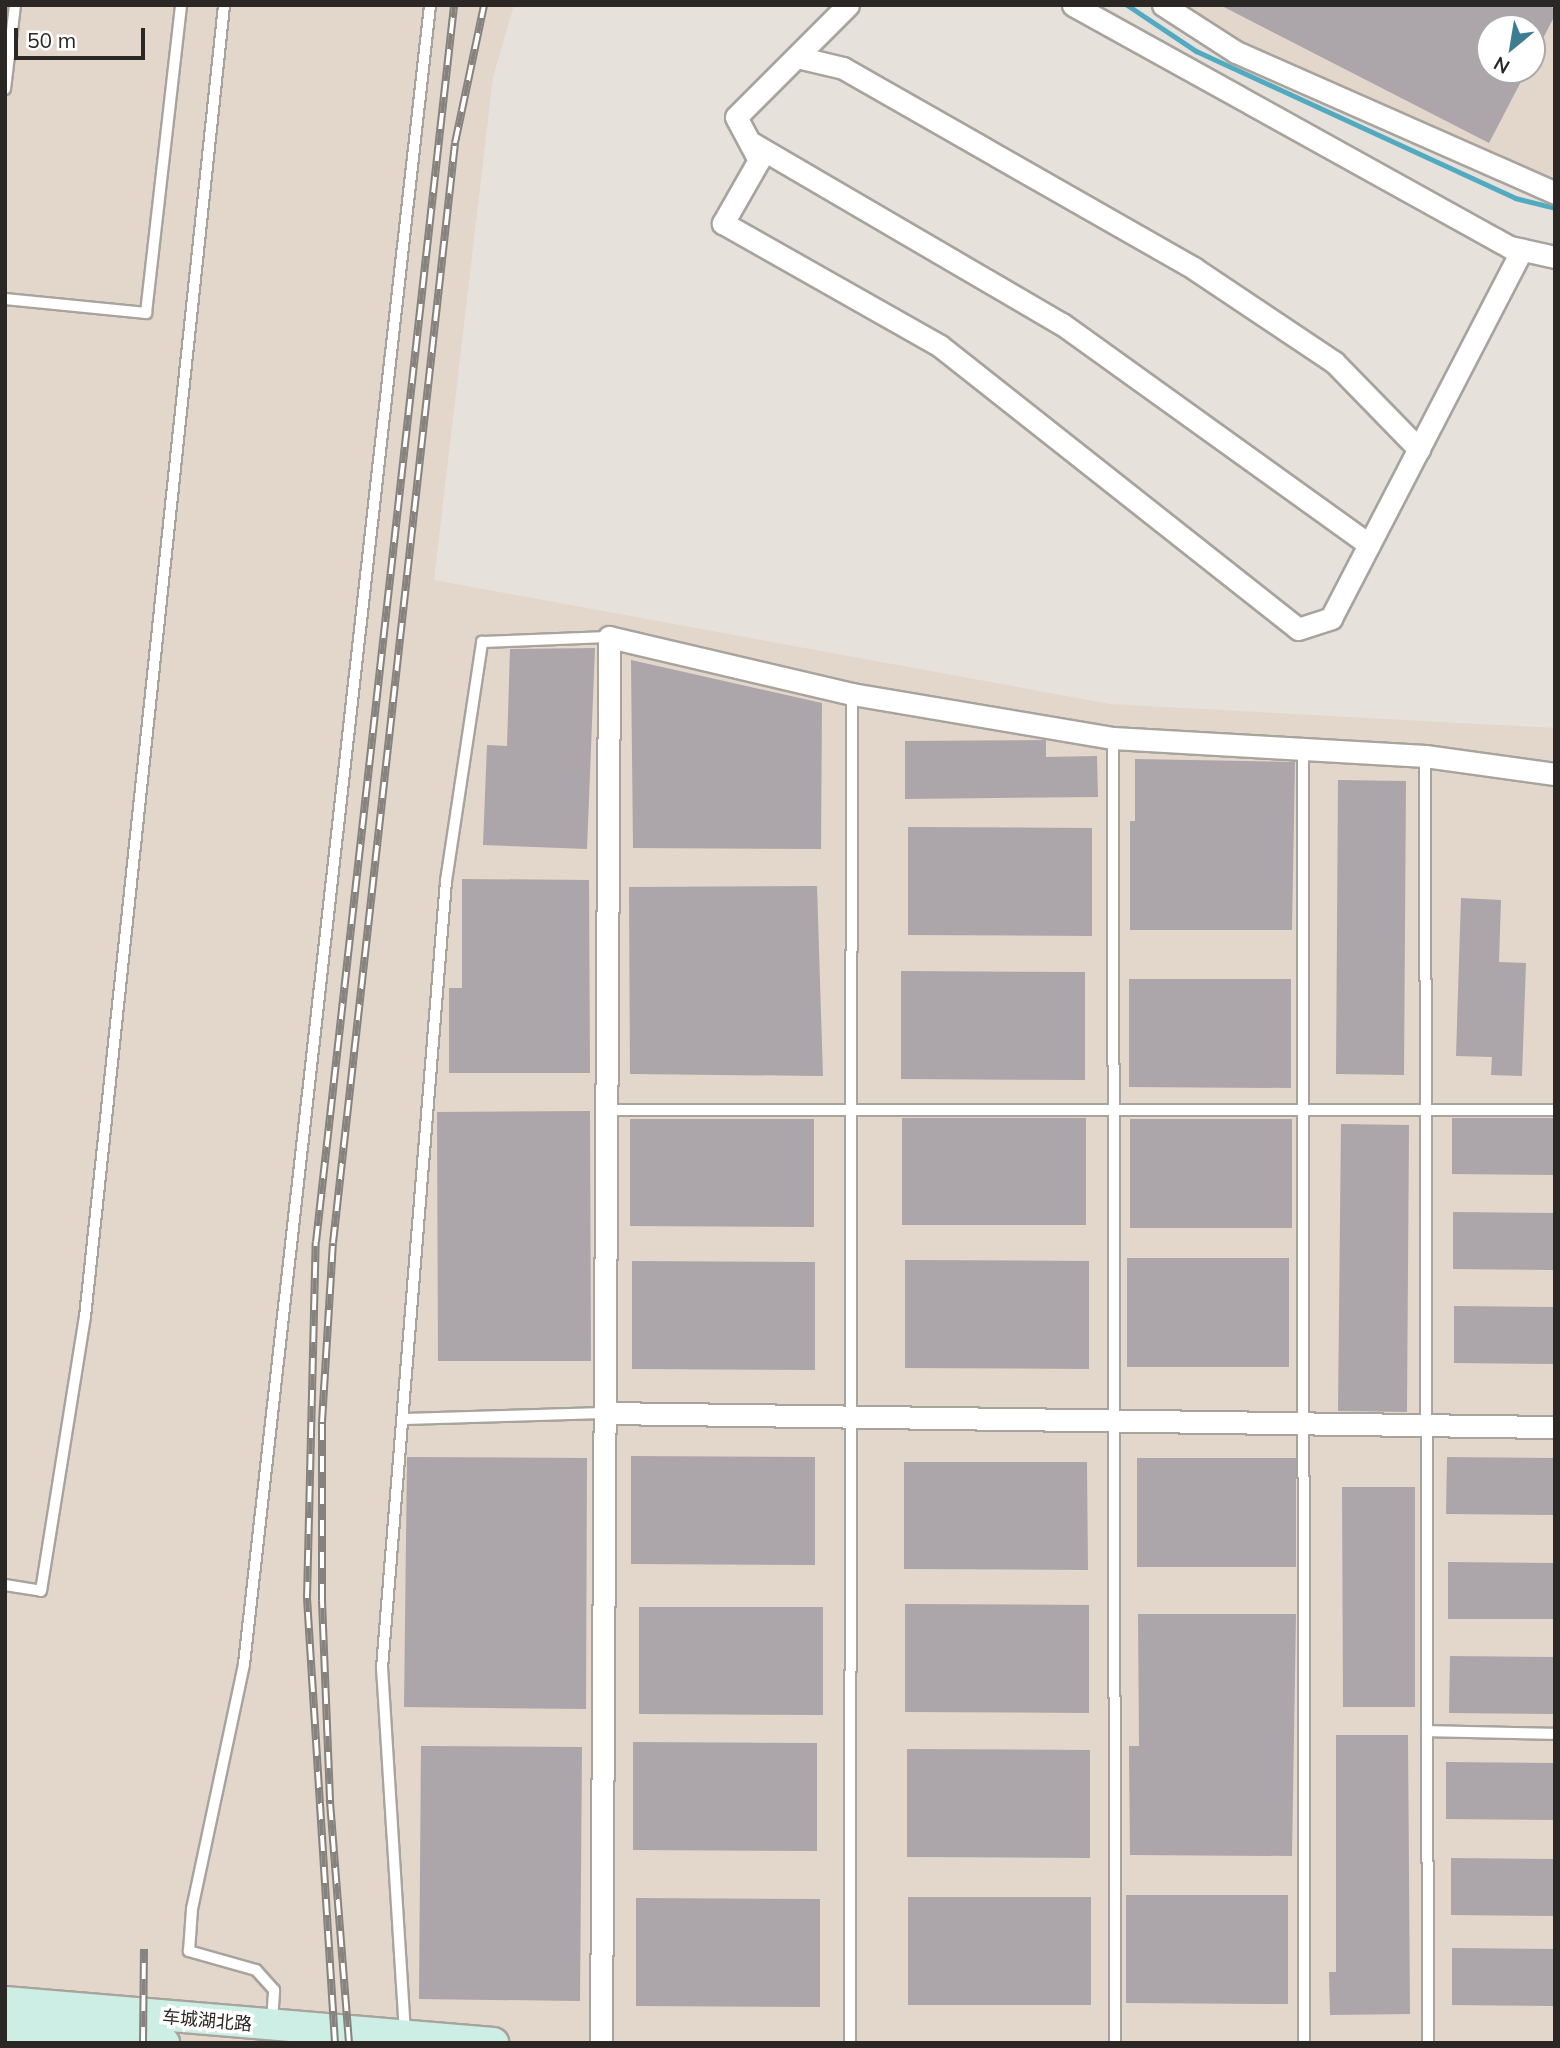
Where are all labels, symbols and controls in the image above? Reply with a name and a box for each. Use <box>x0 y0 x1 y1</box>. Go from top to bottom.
scale bar <box>18 14 149 58</box>
north arrow <box>1476 14 1546 84</box>
text: 50 m <box>27 27 76 53</box>
text: N <box>1489 51 1514 79</box>
street label: 车城湖北路 <box>161 2006 253 2036</box>

